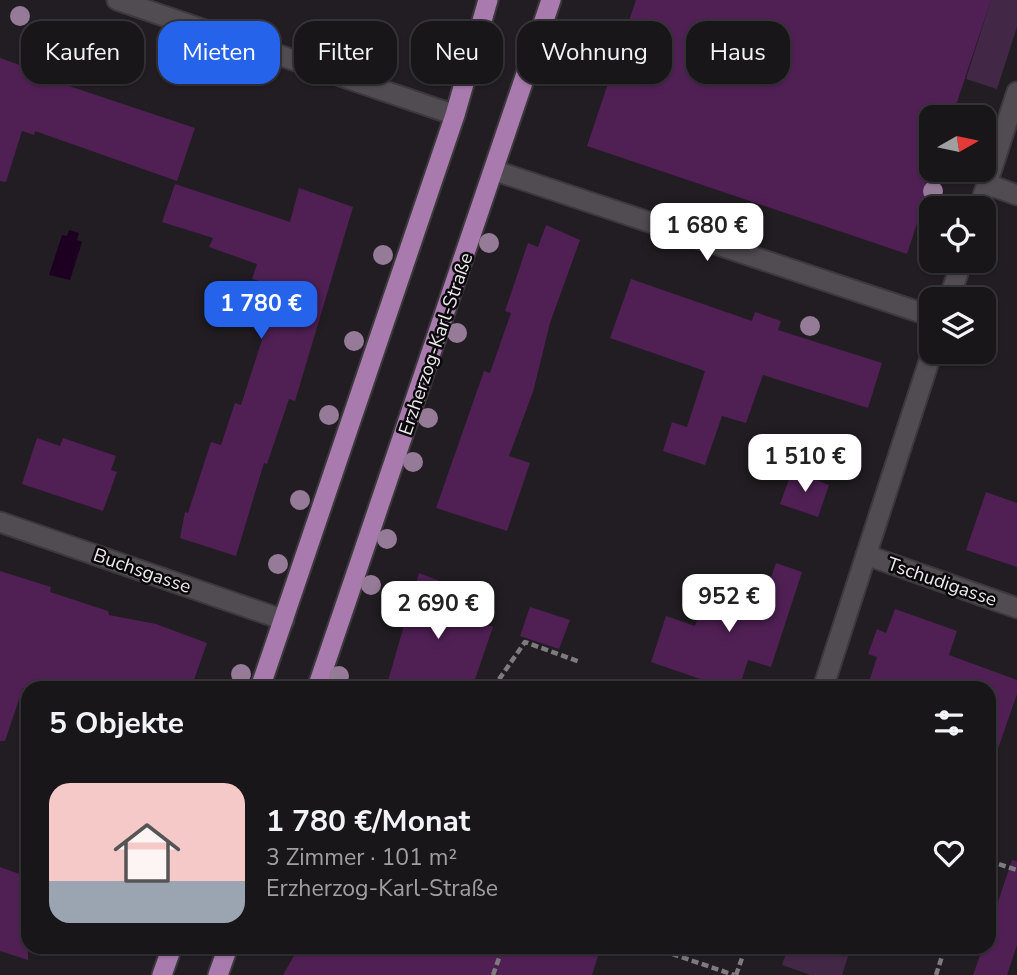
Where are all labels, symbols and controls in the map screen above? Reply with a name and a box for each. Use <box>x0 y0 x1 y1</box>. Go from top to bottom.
chip: Kaufen <box>21 21 144 84</box>
chip: Mieten <box>158 21 280 84</box>
chip: Filter <box>294 21 397 84</box>
chip: Neu <box>411 21 503 84</box>
chip: Wohnung <box>517 21 672 84</box>
chip: Haus <box>686 21 790 84</box>
north arrow <box>919 105 996 182</box>
map controls <box>919 105 996 364</box>
button: locate <box>919 196 996 273</box>
pin: 1 680 € <box>642 204 772 263</box>
text: 1 680 € <box>666 210 748 241</box>
street label: Erzherzog-Karl-Straße <box>393 249 479 439</box>
pin: 1 780 € <box>196 282 326 341</box>
button: layers <box>919 287 996 364</box>
text: 1 780 € <box>220 288 302 319</box>
pin: 1 510 € <box>740 434 870 494</box>
text: 1 510 € <box>764 441 846 472</box>
street label: Buchsgasse <box>90 542 194 600</box>
street label: Tschudigasse <box>884 551 1000 613</box>
pin: 952 € <box>680 574 778 634</box>
text: 952 € <box>698 581 760 612</box>
pin: 2 690 € <box>373 582 503 641</box>
text: 2 690 € <box>397 588 479 619</box>
text: 5 Objekte <box>49 703 184 744</box>
icon: filters <box>930 704 968 742</box>
text: 1 780 €/Monat <box>266 801 470 842</box>
icon: home <box>105 811 189 895</box>
icon: heart <box>930 834 968 872</box>
text: 3 Zimmer · 101 m² <box>266 842 457 873</box>
text: Erzherzog-Karl-Straße <box>266 873 498 904</box>

